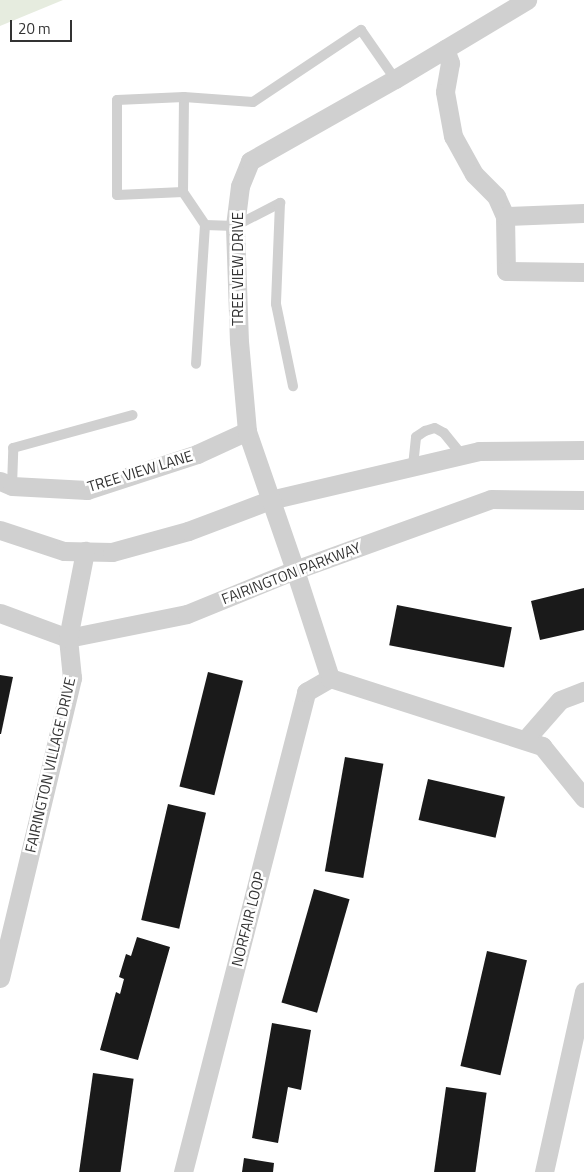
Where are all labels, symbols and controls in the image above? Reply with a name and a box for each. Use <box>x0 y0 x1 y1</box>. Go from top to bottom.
scale bar <box>12 10 75 42</box>
text: 20 m <box>18 17 51 40</box>
street label: TREE VIEW DRIVE <box>229 212 247 326</box>
street label: TREE VIEW LANE <box>85 446 195 496</box>
street label: FAIRINGTON PARKWAY <box>219 538 363 608</box>
street label: FAIRINGTON VILLAGE DRIVE <box>21 676 79 854</box>
street label: NORFAIR LOOP <box>227 870 269 968</box>

